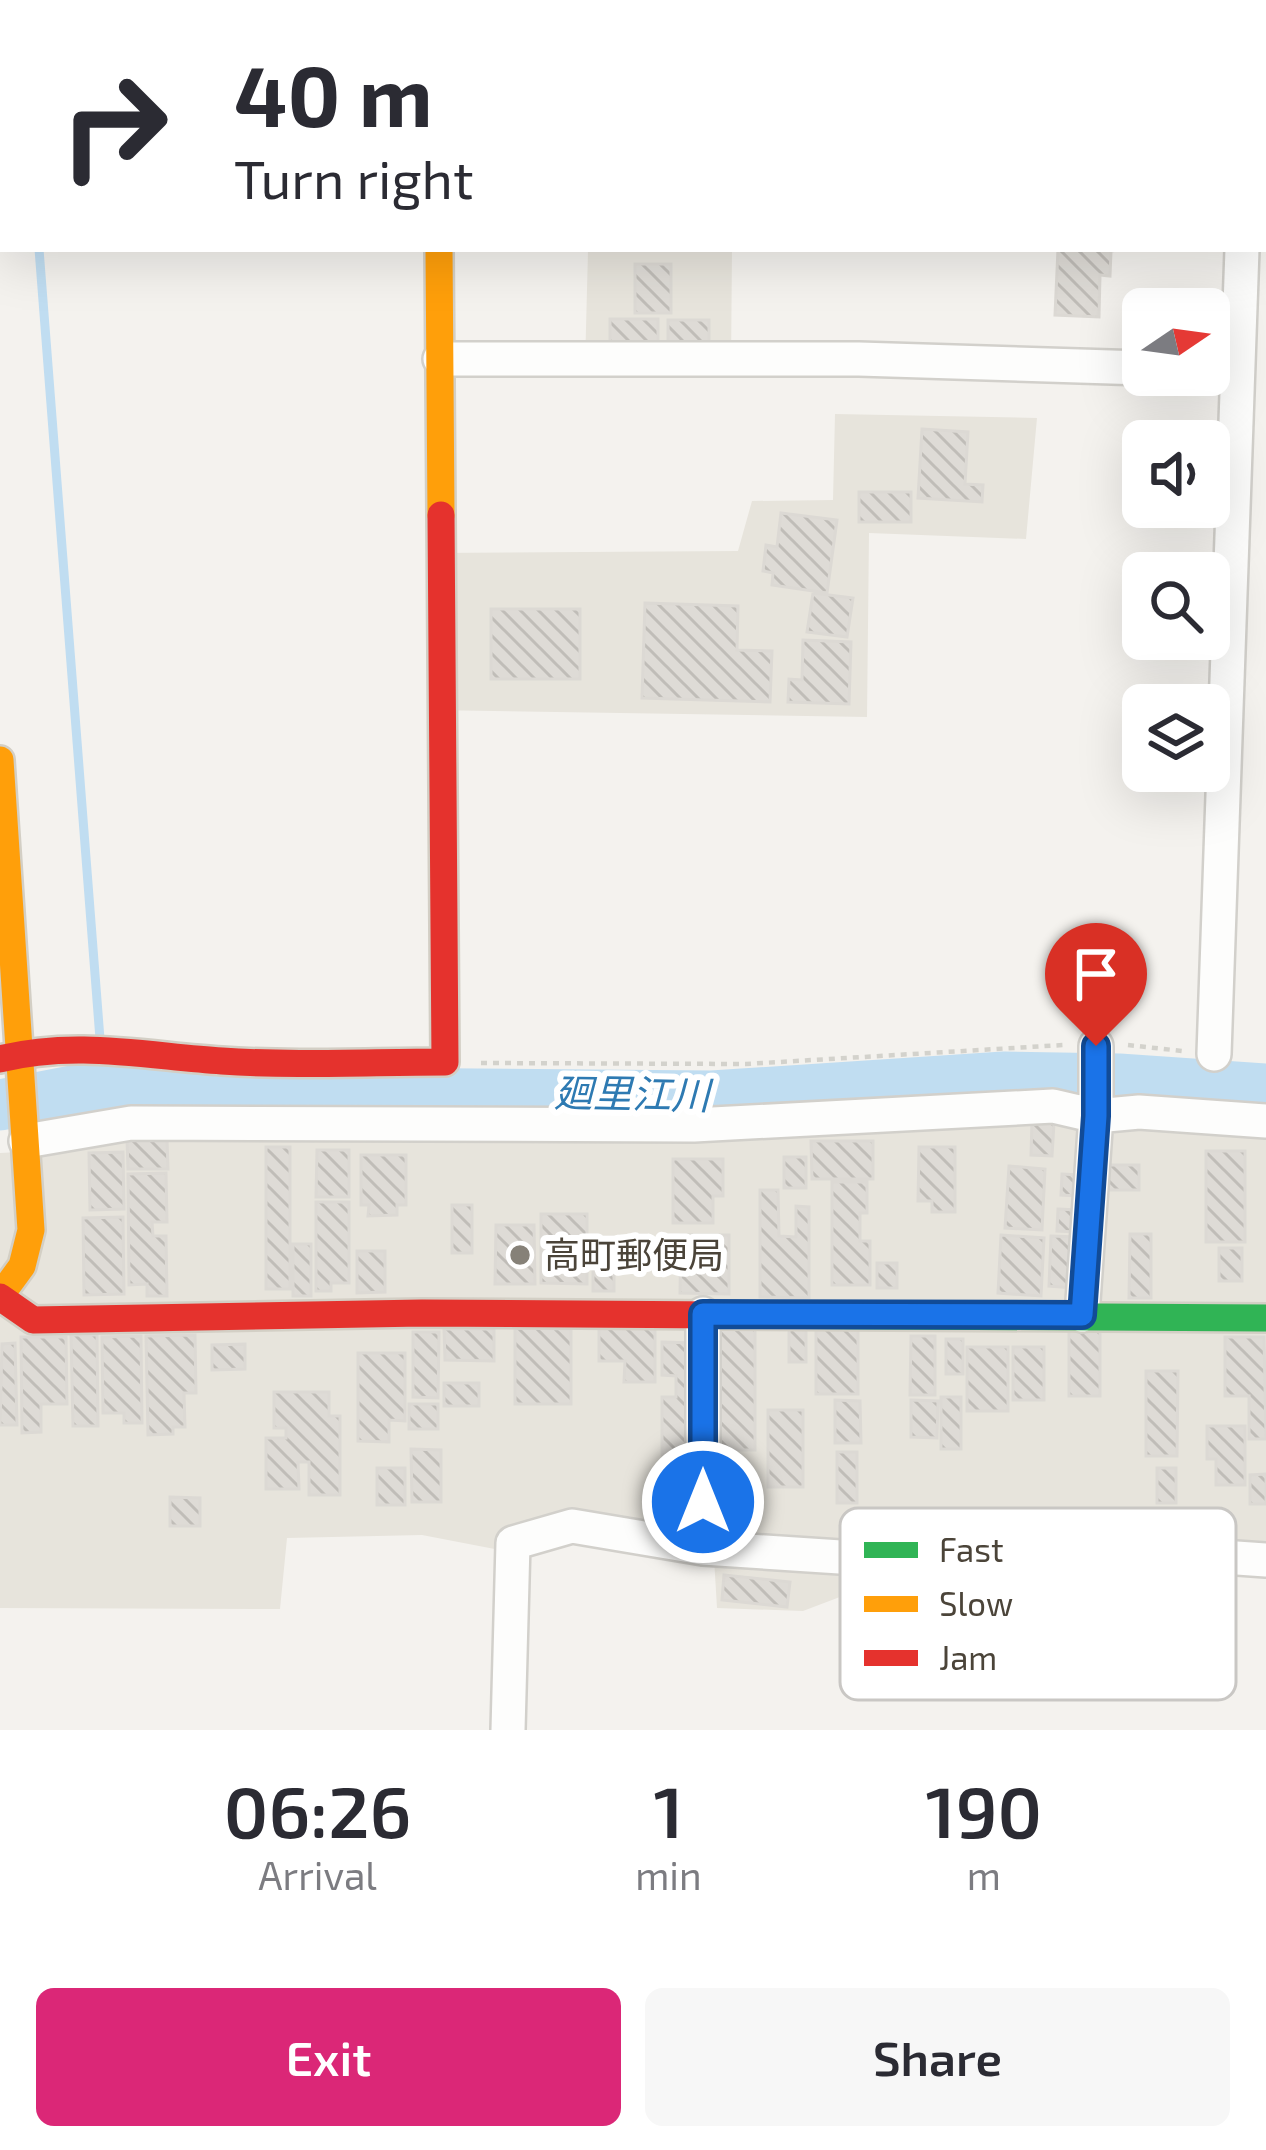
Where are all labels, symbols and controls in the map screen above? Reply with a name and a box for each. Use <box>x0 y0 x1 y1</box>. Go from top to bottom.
text: 40 m <box>234 43 433 144</box>
icon: right <box>36 48 192 204</box>
text: Turn right <box>234 145 474 210</box>
north arrow <box>1122 288 1230 396</box>
map controls <box>1122 288 1230 792</box>
button: sound <box>1122 420 1230 528</box>
button: search <box>1122 552 1230 660</box>
button: layers <box>1122 684 1230 792</box>
pin <box>1045 923 1147 1046</box>
icon: arrive <box>1063 941 1129 1007</box>
water label: 廻里江川 <box>554 1068 714 1117</box>
place label: 高町郵便局 <box>544 1232 724 1275</box>
marker: 高町郵便局 <box>507 1242 533 1268</box>
position arrow <box>640 1439 766 1565</box>
legend <box>840 1508 1236 1700</box>
text: Fast <box>939 1529 1003 1569</box>
text: Slow <box>939 1583 1013 1623</box>
text: Jam <box>939 1637 997 1677</box>
text: 06:26 <box>224 1766 411 1852</box>
text: 1 <box>653 1766 683 1852</box>
text: 190 <box>926 1766 1042 1852</box>
text: Arrival <box>258 1851 377 1898</box>
text: min <box>635 1851 702 1898</box>
text: m <box>967 1851 1001 1898</box>
button: Exit <box>36 1988 621 2126</box>
button: Share <box>645 1988 1230 2126</box>

